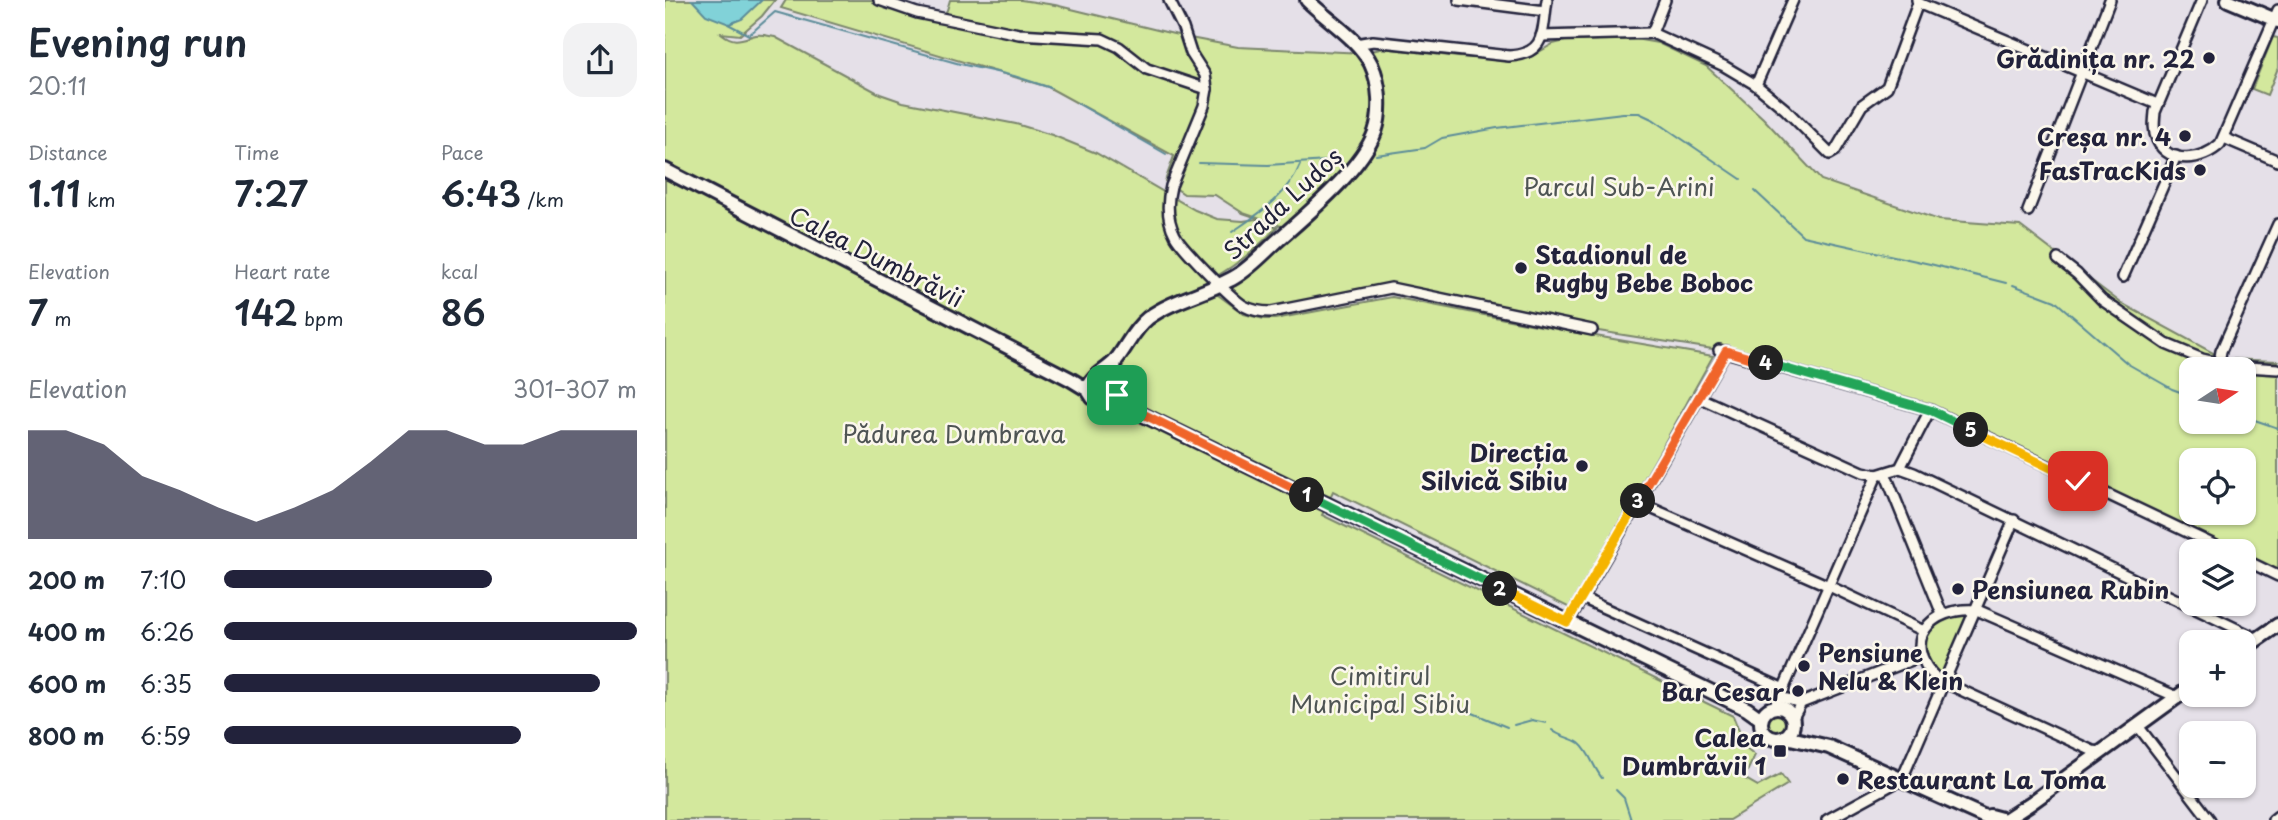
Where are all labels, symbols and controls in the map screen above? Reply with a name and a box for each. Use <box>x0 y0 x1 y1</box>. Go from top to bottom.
text: Evening run <box>28 13 247 70</box>
button: share <box>563 23 637 97</box>
place label: Grădinița nr. 22 <box>1996 40 2195 76</box>
marker: Grădinița nr. 22 <box>2201 50 2217 66</box>
text: 20:11 <box>28 68 87 103</box>
place label: Creșa nr. 4 <box>2037 118 2171 154</box>
marker: Creșa nr. 4 <box>2177 128 2193 144</box>
text: Distance <box>28 138 108 166</box>
text: Time <box>234 138 279 166</box>
text: Pace <box>441 138 484 166</box>
street label: Strada Ludoș <box>1215 138 1350 268</box>
place label: FasTracKids <box>2039 152 2186 188</box>
marker: FasTracKids <box>2192 162 2208 178</box>
text: 1.11 <box>28 166 81 219</box>
text: 7:27 <box>234 166 308 219</box>
text: 6:43 <box>441 166 521 219</box>
park label: Parcul Sub-Arini <box>1523 168 1715 204</box>
text: km <box>81 185 116 213</box>
text: /km <box>521 185 564 213</box>
street label: Calea Dumbrăvii <box>783 196 971 316</box>
place label: Stadionul de Rugby Bebe Boboc <box>1535 236 1753 300</box>
text: Elevation <box>28 257 110 285</box>
text: Heart rate <box>234 257 330 285</box>
text: kcal <box>441 257 479 285</box>
marker: Stadionul de Rugby Bebe Boboc <box>1513 260 1529 276</box>
text: 7 <box>28 285 48 338</box>
text: 142 <box>234 285 298 338</box>
text: 86 <box>441 285 486 338</box>
text: m <box>48 304 72 332</box>
text: bpm <box>298 304 344 332</box>
pin: 4 <box>1749 346 1783 380</box>
text: 4 <box>1759 348 1772 376</box>
north arrow <box>2179 357 2256 434</box>
map controls <box>2179 357 2256 798</box>
pin <box>1087 365 1147 425</box>
text: Elevation <box>28 371 127 406</box>
text: 301–307 m <box>513 371 637 406</box>
icon: arrive <box>1098 376 1136 414</box>
pin: 5 <box>1953 412 1989 448</box>
park label: Pădurea Dumbrava <box>843 415 1065 451</box>
text: 5 <box>1964 415 1977 443</box>
place label: Direcția Silvică Sibiu <box>1421 434 1569 498</box>
button: locate <box>2179 448 2256 525</box>
pin <box>2048 451 2108 511</box>
marker: Direcția Silvică Sibiu <box>1574 458 1590 474</box>
icon: check <box>2059 462 2097 500</box>
pin: 1 <box>1289 477 1325 512</box>
text: 1 <box>1302 480 1311 508</box>
pin: 3 <box>1621 484 1655 518</box>
text: 3 <box>1631 486 1644 514</box>
button: layers <box>2179 539 2256 616</box>
text: 200 m <box>28 562 105 597</box>
text: 7:10 <box>140 562 186 597</box>
place label: Pensiunea Rubin <box>1972 571 2169 607</box>
pin: 2 <box>1483 572 1517 606</box>
text: 2 <box>1493 574 1506 602</box>
marker: Pensiunea Rubin <box>1950 581 1966 597</box>
text: 400 m <box>28 614 106 649</box>
text: 6:26 <box>140 614 194 649</box>
button: + <box>2179 630 2256 707</box>
place label: Pensiune Nelu & Klein <box>1818 634 1963 698</box>
park label: Cimitirul Municipal Sibiu <box>1290 657 1470 721</box>
marker: Pensiune Nelu & Klein <box>1796 658 1812 674</box>
text: 600 m <box>28 666 106 701</box>
text: 6:35 <box>140 666 192 701</box>
place label: Bar Cesar <box>1661 673 1785 709</box>
marker: Bar Cesar <box>1790 683 1806 699</box>
text: 800 m <box>28 718 105 753</box>
text: 6:59 <box>140 718 191 753</box>
place label: Calea Dumbrăvii 1 <box>1622 719 1767 783</box>
button: − <box>2179 721 2256 798</box>
marker: Calea Dumbrăvii 1 <box>1772 743 1788 759</box>
place label: Restaurant La Toma <box>1857 761 2107 797</box>
marker: Restaurant La Toma <box>1835 771 1851 787</box>

